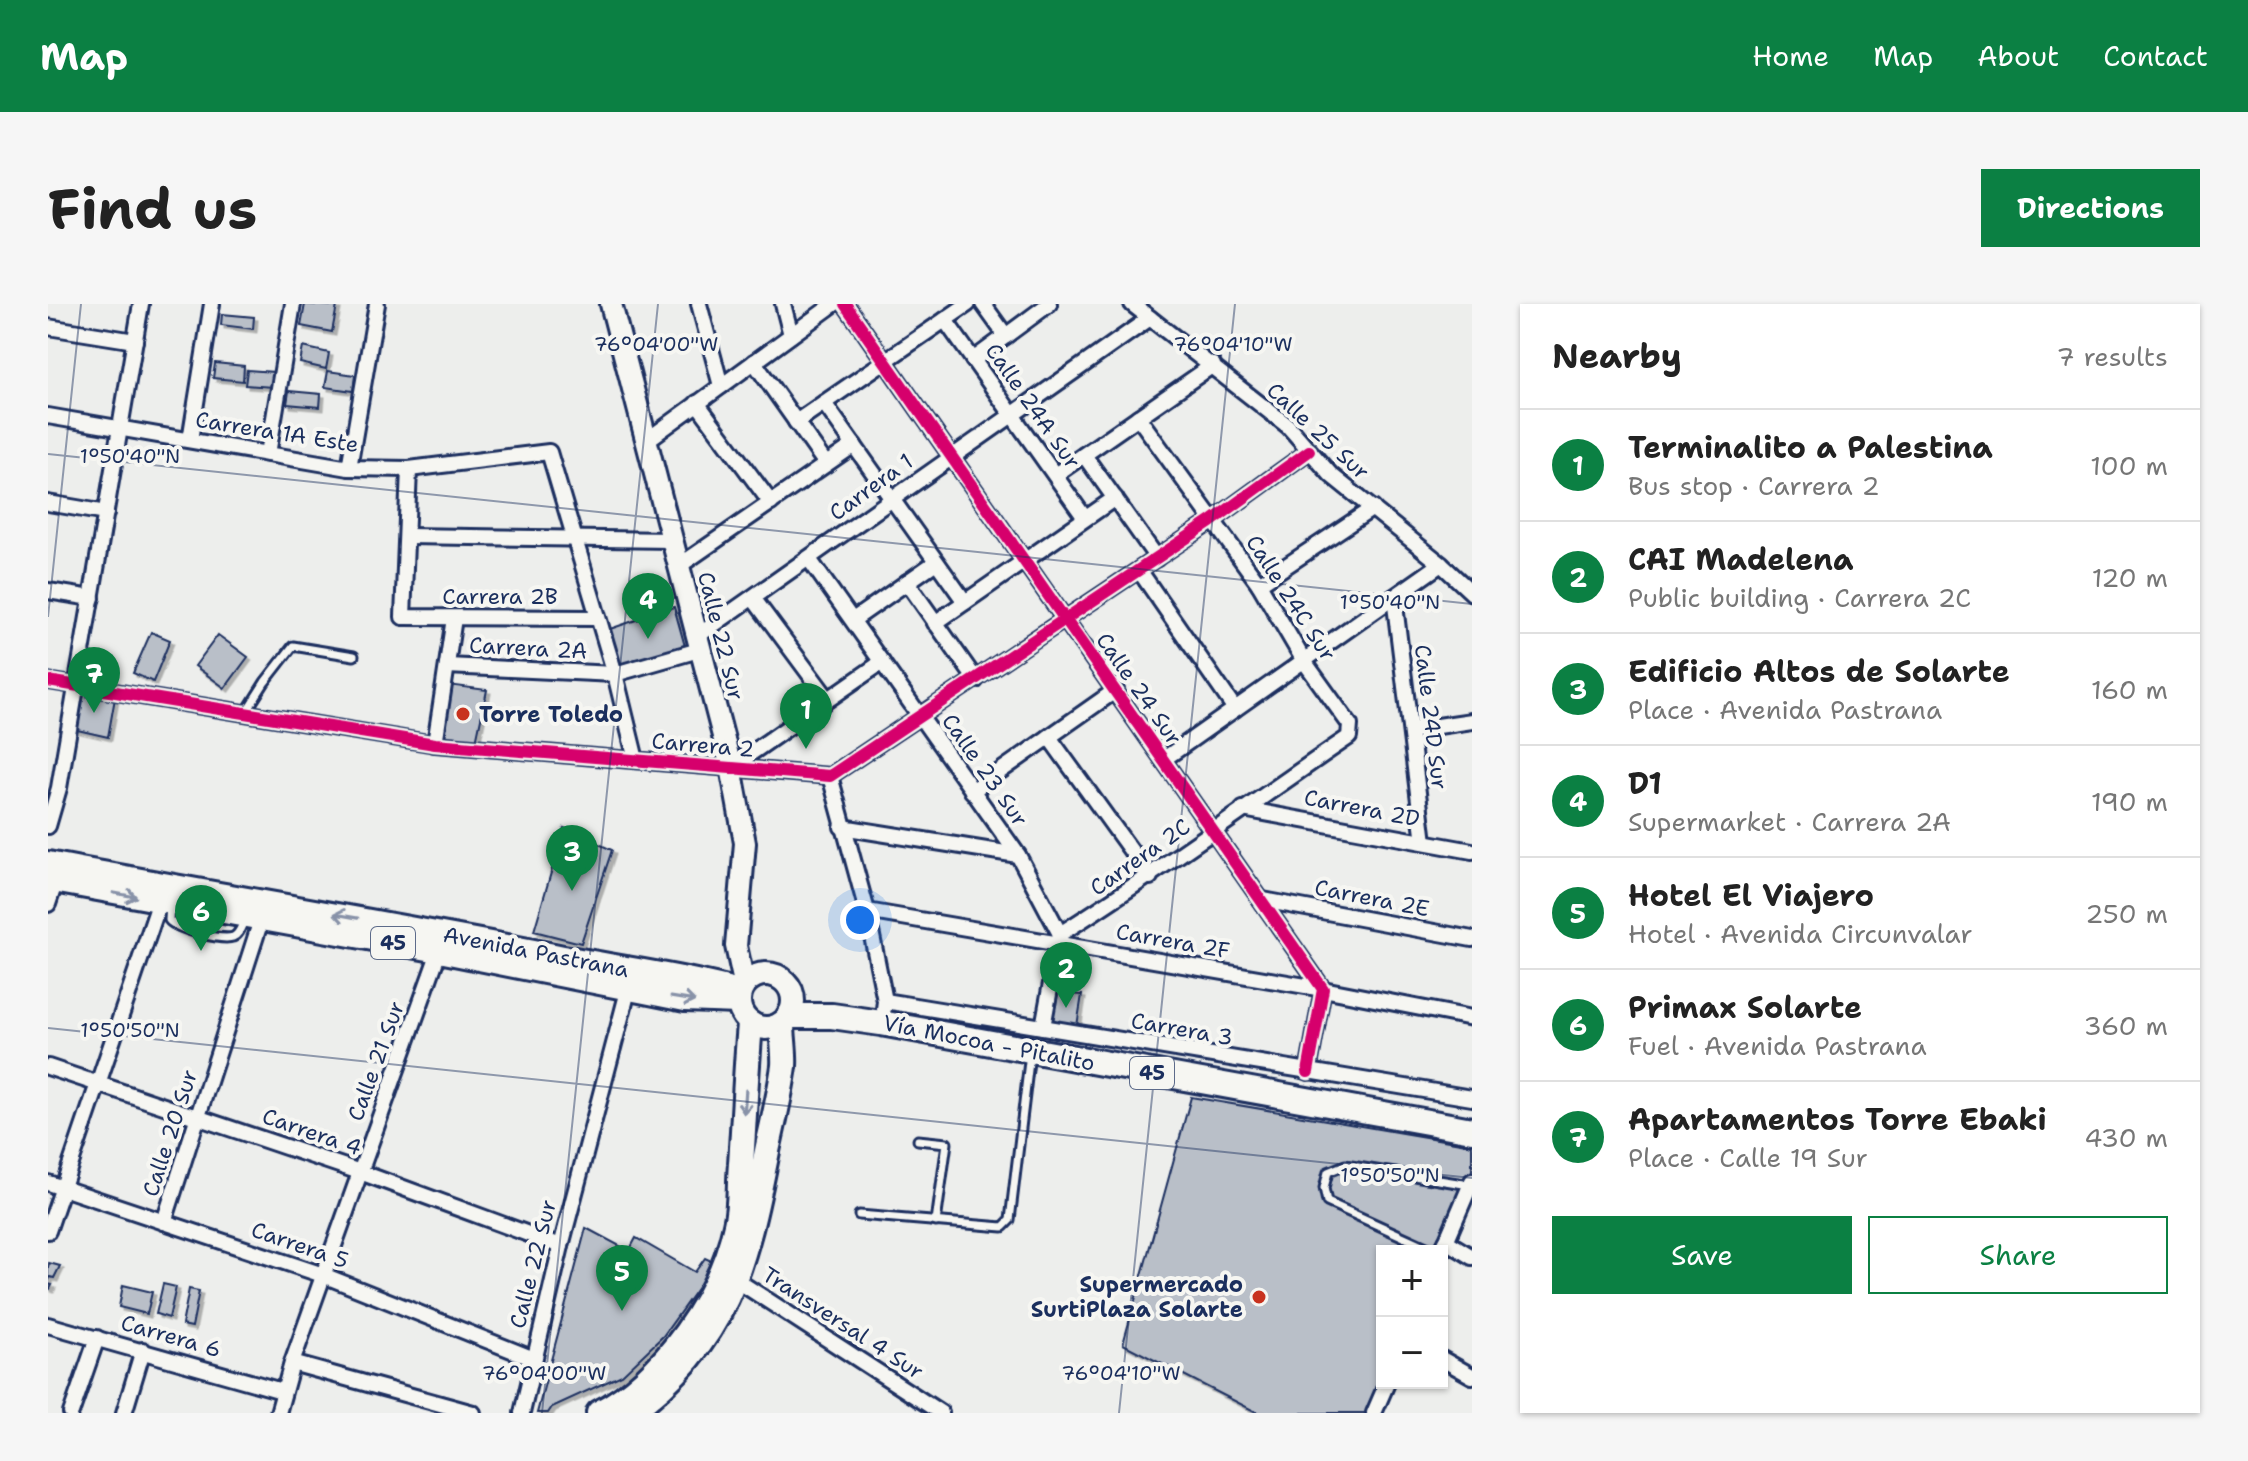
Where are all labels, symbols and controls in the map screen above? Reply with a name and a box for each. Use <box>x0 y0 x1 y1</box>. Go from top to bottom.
text: Map <box>40 31 128 82</box>
text: Home <box>1752 37 1829 75</box>
text: Map <box>1873 37 1933 75</box>
text: About <box>1977 37 2059 75</box>
text: Contact <box>2103 37 2208 75</box>
button: Directions <box>1981 169 2200 247</box>
text: Find us <box>48 171 257 246</box>
text: 76°04'00"W <box>594 331 718 357</box>
text: 76°04'10"W <box>1173 331 1293 357</box>
text: Nearby <box>1552 333 1682 379</box>
street label: Calle 24A Sur <box>979 337 1087 475</box>
text: 7 results <box>2056 339 2168 374</box>
street label: Calle 25 Sur <box>1260 376 1376 486</box>
street label: Carrera 1A Este <box>193 405 361 459</box>
text: Terminalito a Palestina <box>1628 427 1993 468</box>
text: 1°50'40"N <box>80 443 180 469</box>
street label: Carrera 1 <box>823 447 919 527</box>
text: 1 <box>1572 448 1584 483</box>
text: 100 m <box>2090 448 2168 483</box>
text: Bus stop · Carrera 2 <box>1628 468 1880 503</box>
street label: Calle 24C Sur <box>1239 529 1343 667</box>
text: CAI Madelena <box>1628 539 1853 580</box>
text: 2 <box>1569 560 1587 595</box>
text: 120 m <box>2092 560 2168 595</box>
street label: Calle 22 Sur <box>691 569 751 703</box>
pin: 4 <box>622 573 674 639</box>
text: Public building · Carrera 2C <box>1628 580 1971 615</box>
street label: Carrera 2B <box>442 582 558 611</box>
text: 1°50'40"N <box>1340 589 1440 615</box>
street label: Calle 24 Sur <box>1089 627 1189 751</box>
street label: Carrera 2A <box>468 630 588 666</box>
street label: Calle 24D Sur <box>1408 643 1454 791</box>
pin: 7 <box>68 647 120 713</box>
text: Edificio Altos de Solarte <box>1628 651 2010 692</box>
text: 3 <box>1569 672 1587 707</box>
text: 160 m <box>2091 672 2168 707</box>
pin: 1 <box>780 683 832 749</box>
text: Place · Avenida Pastrana <box>1628 692 1942 727</box>
place label: Torre Toledo <box>479 700 623 729</box>
marker: Torre Toledo <box>454 705 472 723</box>
street label: Calle 23 Sur <box>935 708 1035 832</box>
street label: Carrera 2 <box>650 726 756 764</box>
text: D1 <box>1628 763 1662 804</box>
street label: Carrera 2D <box>1302 783 1422 833</box>
text: 4 <box>1569 784 1587 819</box>
text: 190 m <box>2091 784 2168 819</box>
text: Supermarket · Carrera 2A <box>1628 804 1951 839</box>
street label: Carrera 2C <box>1084 812 1196 902</box>
pin: 3 <box>546 825 598 891</box>
street label: Carrera 2E <box>1312 873 1432 923</box>
text: Hotel El Viajero <box>1628 875 1874 916</box>
pin: 6 <box>175 885 227 951</box>
one-way arrow <box>111 888 137 903</box>
text: 5 <box>1570 896 1586 931</box>
text: 250 m <box>2085 896 2168 931</box>
your location <box>840 900 880 940</box>
one-way arrow <box>334 908 359 923</box>
text: Hotel · Avenida Circunvalar <box>1628 916 1973 951</box>
street label: Carrera 2F <box>1114 917 1232 965</box>
street label: Avenida Pastrana <box>441 920 632 984</box>
road number: 45 <box>371 927 415 959</box>
pin: 2 <box>1040 942 1092 1008</box>
text: Primax Solarte <box>1628 987 1862 1028</box>
one-way arrow <box>670 992 695 1007</box>
street label: Calle 21 Sur <box>341 997 411 1125</box>
street label: Carrera 3 <box>1129 1006 1235 1052</box>
street label: Vía Mocoa - Pitalito <box>881 1008 1097 1078</box>
text: 6 <box>1569 1008 1587 1043</box>
text: 360 m <box>2083 1008 2168 1043</box>
text: 1°50'50"N <box>80 1017 180 1043</box>
text: Fuel · Avenida Pastrana <box>1628 1028 1927 1063</box>
road number: 45 <box>1130 1057 1174 1089</box>
street label: Calle 20 Sur <box>136 1066 204 1200</box>
one-way arrow <box>737 1088 752 1115</box>
text: Apartamentos Torre Ebaki <box>1628 1099 2047 1140</box>
street label: Carrera 4 <box>259 1102 365 1162</box>
text: 7 <box>1569 1120 1587 1155</box>
text: 430 m <box>2084 1120 2168 1155</box>
text: Place · Calle 19 Sur <box>1628 1140 1868 1175</box>
text: 1°50'50"N <box>1340 1162 1440 1188</box>
street label: Calle 22 Sur <box>503 1197 563 1331</box>
street label: Carrera 5 <box>247 1215 353 1275</box>
button: Save <box>1552 1216 1852 1294</box>
button: Share <box>1868 1216 2168 1294</box>
pin: 5 <box>596 1245 648 1311</box>
map controls <box>1376 1245 1448 1389</box>
button: + <box>1376 1245 1448 1317</box>
street label: Transversal 4 Sur <box>757 1260 929 1386</box>
place label: Supermercado SurtiPlaza Solarte <box>1031 1270 1243 1324</box>
marker: Supermercado SurtiPlaza Solarte <box>1250 1288 1268 1306</box>
street label: Carrera 6 <box>117 1308 225 1364</box>
button: − <box>1376 1317 1448 1389</box>
text: 76°04'00"W <box>482 1360 606 1386</box>
text: 76°04'10"W <box>1061 1360 1181 1386</box>

